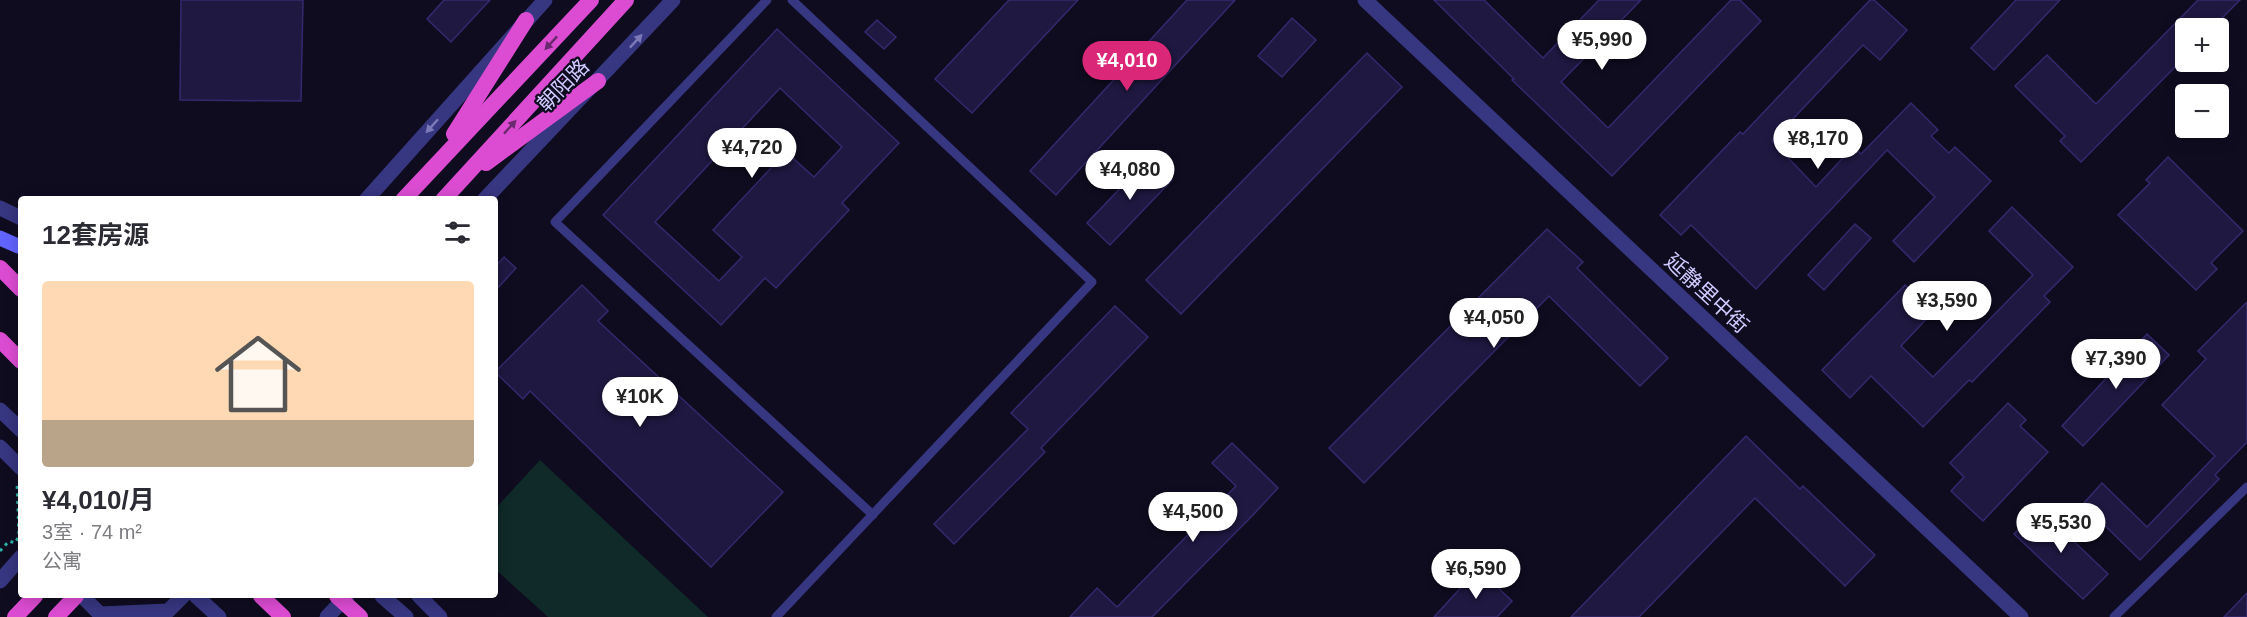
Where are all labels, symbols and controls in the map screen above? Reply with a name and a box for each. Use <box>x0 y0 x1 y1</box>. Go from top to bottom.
map controls <box>2175 18 2229 138</box>
button: + <box>2175 18 2229 72</box>
pin: ¥5,990 <box>1553 20 1651 71</box>
text: ¥5,990 <box>1571 28 1633 50</box>
one-way arrow <box>629 33 643 48</box>
one-way arrow <box>544 35 558 50</box>
pin: ¥4,010 <box>1078 41 1176 92</box>
text: ¥4,010 <box>1096 49 1158 71</box>
street label: 朝阳路 <box>533 54 593 116</box>
button: − <box>2175 84 2229 138</box>
one-way arrow <box>425 119 439 134</box>
one-way arrow <box>503 119 517 134</box>
pin: ¥8,170 <box>1769 119 1867 170</box>
text: ¥8,170 <box>1787 127 1849 149</box>
pin: ¥4,720 <box>703 128 801 179</box>
text: ¥4,720 <box>721 136 783 158</box>
pin: ¥4,080 <box>1081 150 1179 201</box>
text: ¥4,080 <box>1099 158 1161 180</box>
icon: filters <box>441 216 474 249</box>
text: 12套房源 <box>42 220 149 250</box>
street label: 延静里中街 <box>1661 249 1753 337</box>
pin: ¥3,590 <box>1898 281 1996 332</box>
text: ¥3,590 <box>1916 289 1978 311</box>
pin: ¥4,050 <box>1445 298 1543 349</box>
text: ¥4,050 <box>1463 306 1525 328</box>
icon: home <box>204 320 312 428</box>
pin: ¥7,390 <box>2067 339 2165 390</box>
text: ¥7,390 <box>2085 347 2147 369</box>
pin: ¥10K <box>604 377 676 428</box>
text: ¥10K <box>616 385 664 407</box>
text: ¥4,010/月 <box>42 485 155 515</box>
pin: ¥4,500 <box>1144 492 1242 543</box>
text: ¥4,500 <box>1162 500 1224 522</box>
pin: ¥5,530 <box>2012 503 2110 554</box>
text: ¥5,530 <box>2030 511 2092 533</box>
text: 3室 · 74 m² <box>42 521 142 543</box>
pin: ¥6,590 <box>1427 549 1525 600</box>
text: 公寓 <box>42 550 82 572</box>
text: ¥6,590 <box>1445 557 1507 579</box>

